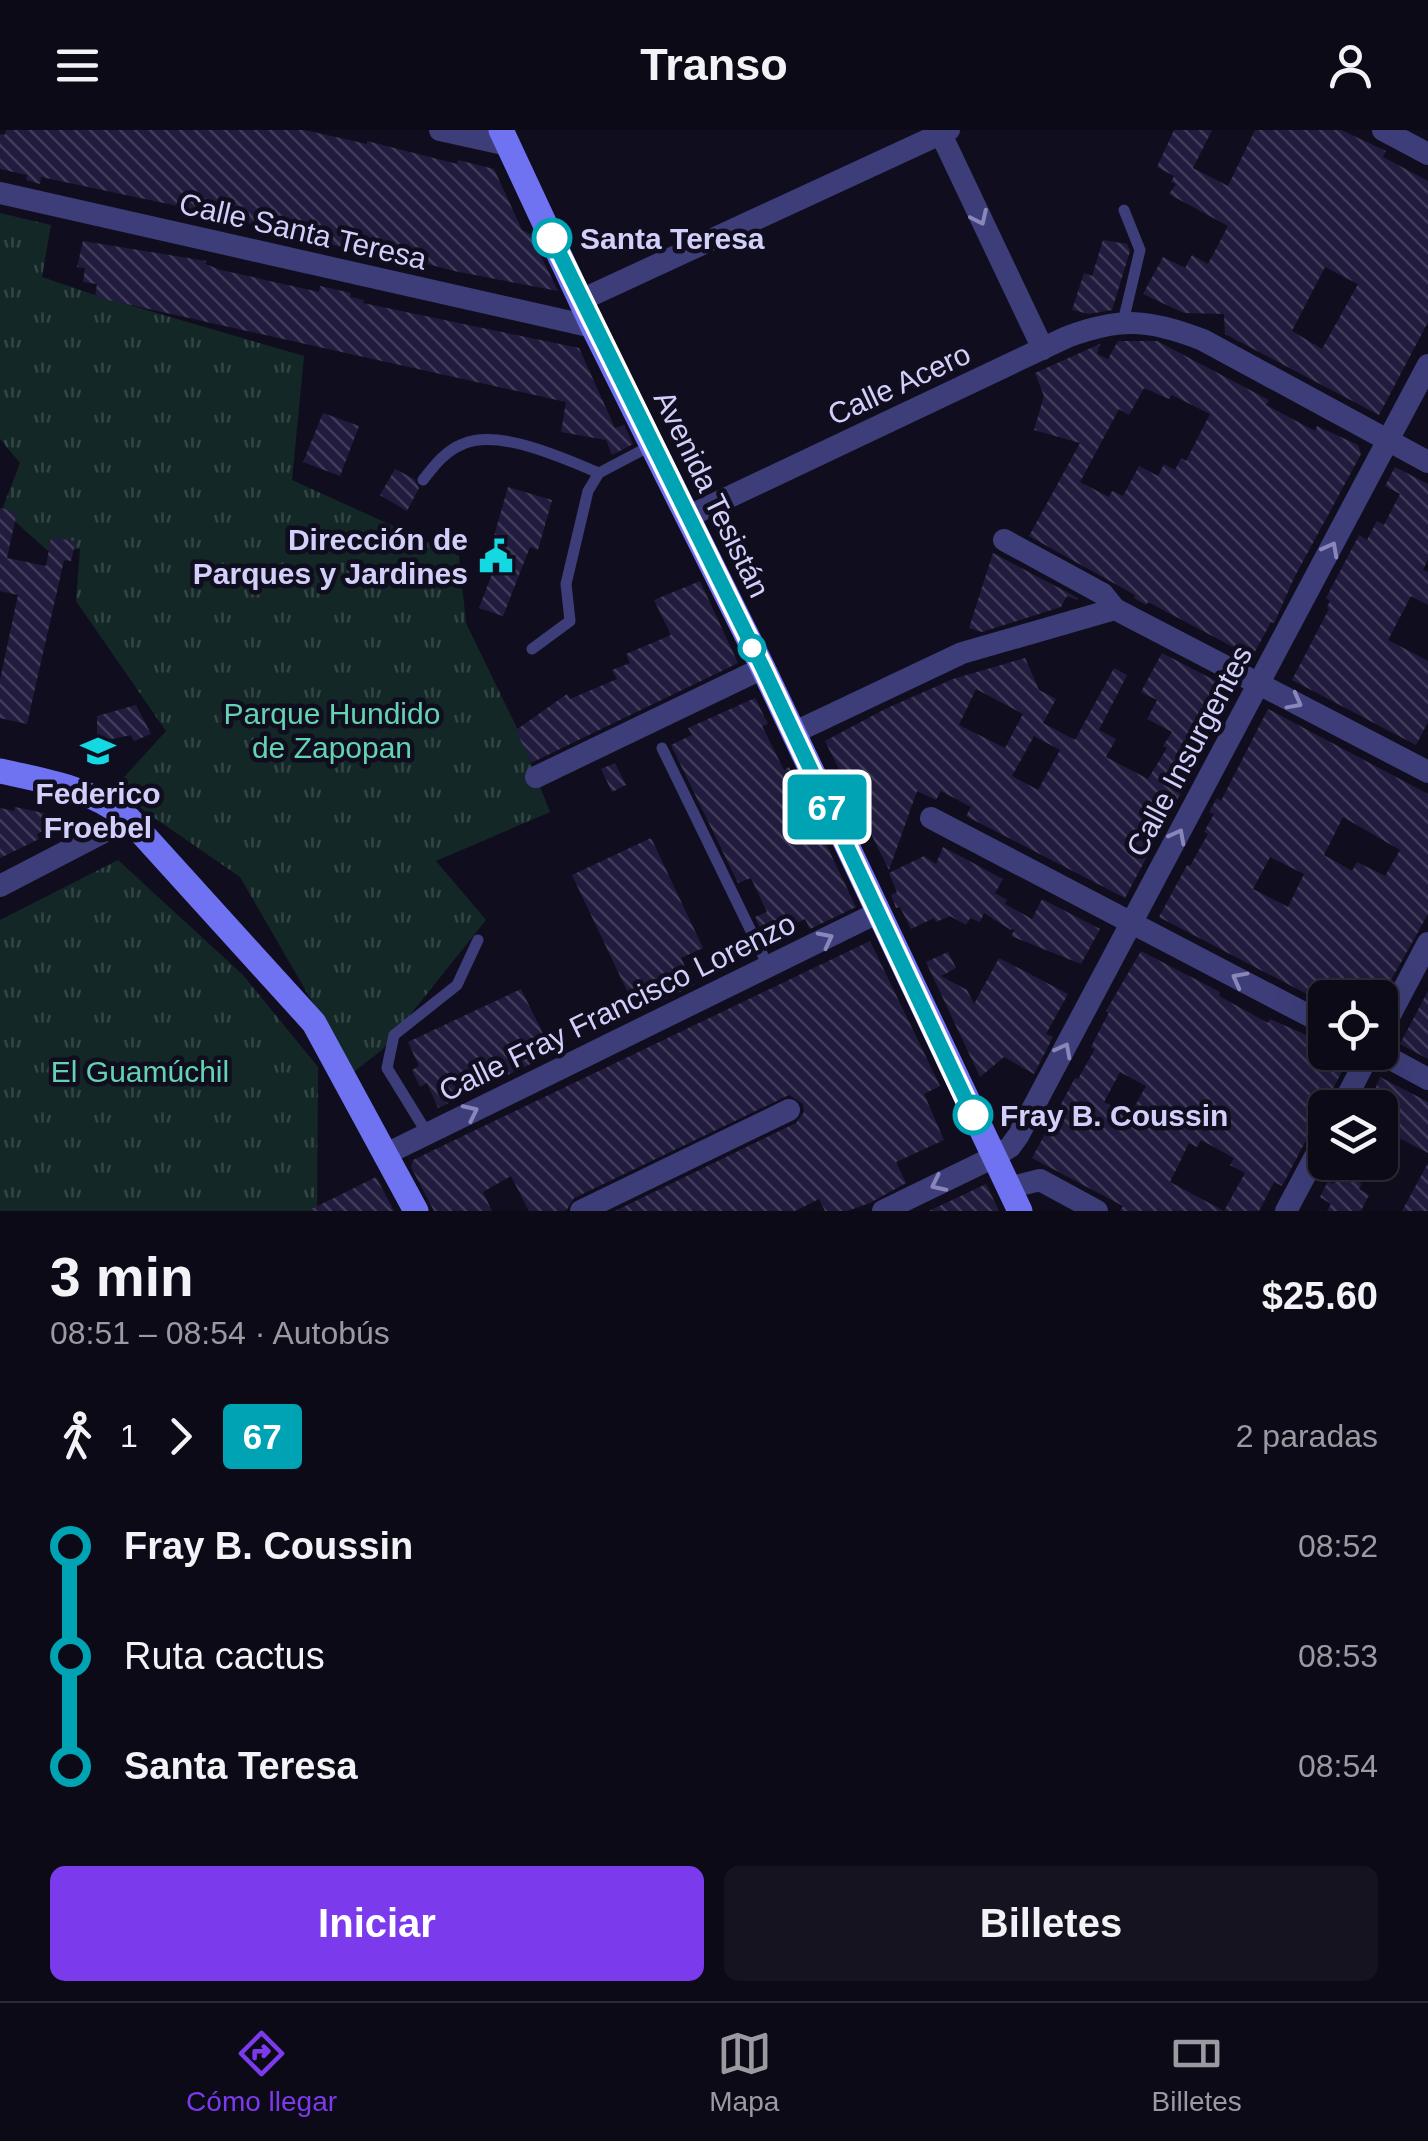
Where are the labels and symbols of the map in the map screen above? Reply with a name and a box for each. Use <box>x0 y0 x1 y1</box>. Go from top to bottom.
street label: Calle Santa Teresa <box>176 186 430 276</box>
one-way arrow <box>968 208 988 226</box>
marker: Santa Teresa <box>533 219 571 257</box>
place label: Santa Teresa <box>580 222 765 255</box>
street label: Calle Acero <box>823 337 975 431</box>
street label: Avenida Tesistán <box>648 385 776 603</box>
place label: Dirección de Parques y Jardines <box>193 523 468 590</box>
public building icon: Dirección de Parques y Jardines <box>477 537 515 575</box>
one-way arrow <box>1319 542 1338 560</box>
unlabelled marker <box>739 635 765 661</box>
street label: Calle Insurgentes <box>1120 640 1258 862</box>
one-way arrow <box>1284 690 1302 709</box>
park label: Parque Hundido de Zapopan <box>224 697 440 764</box>
school or university icon: Federico Froebel <box>79 732 117 770</box>
line badge: 67 <box>782 774 872 840</box>
place label: Federico Froebel <box>35 777 161 844</box>
one-way arrow <box>1165 829 1185 847</box>
street label: Calle Fray Francisco Lorenzo <box>434 906 800 1108</box>
one-way arrow <box>816 932 834 951</box>
one-way arrow <box>1231 972 1249 991</box>
one-way arrow <box>1051 1043 1071 1061</box>
park label: El Guamúchil <box>51 1055 229 1088</box>
marker: Fray B. Coussin <box>954 1096 992 1134</box>
place label: Fray B. Coussin <box>1000 1099 1228 1132</box>
one-way arrow <box>461 1104 479 1124</box>
one-way arrow <box>931 1172 949 1191</box>

